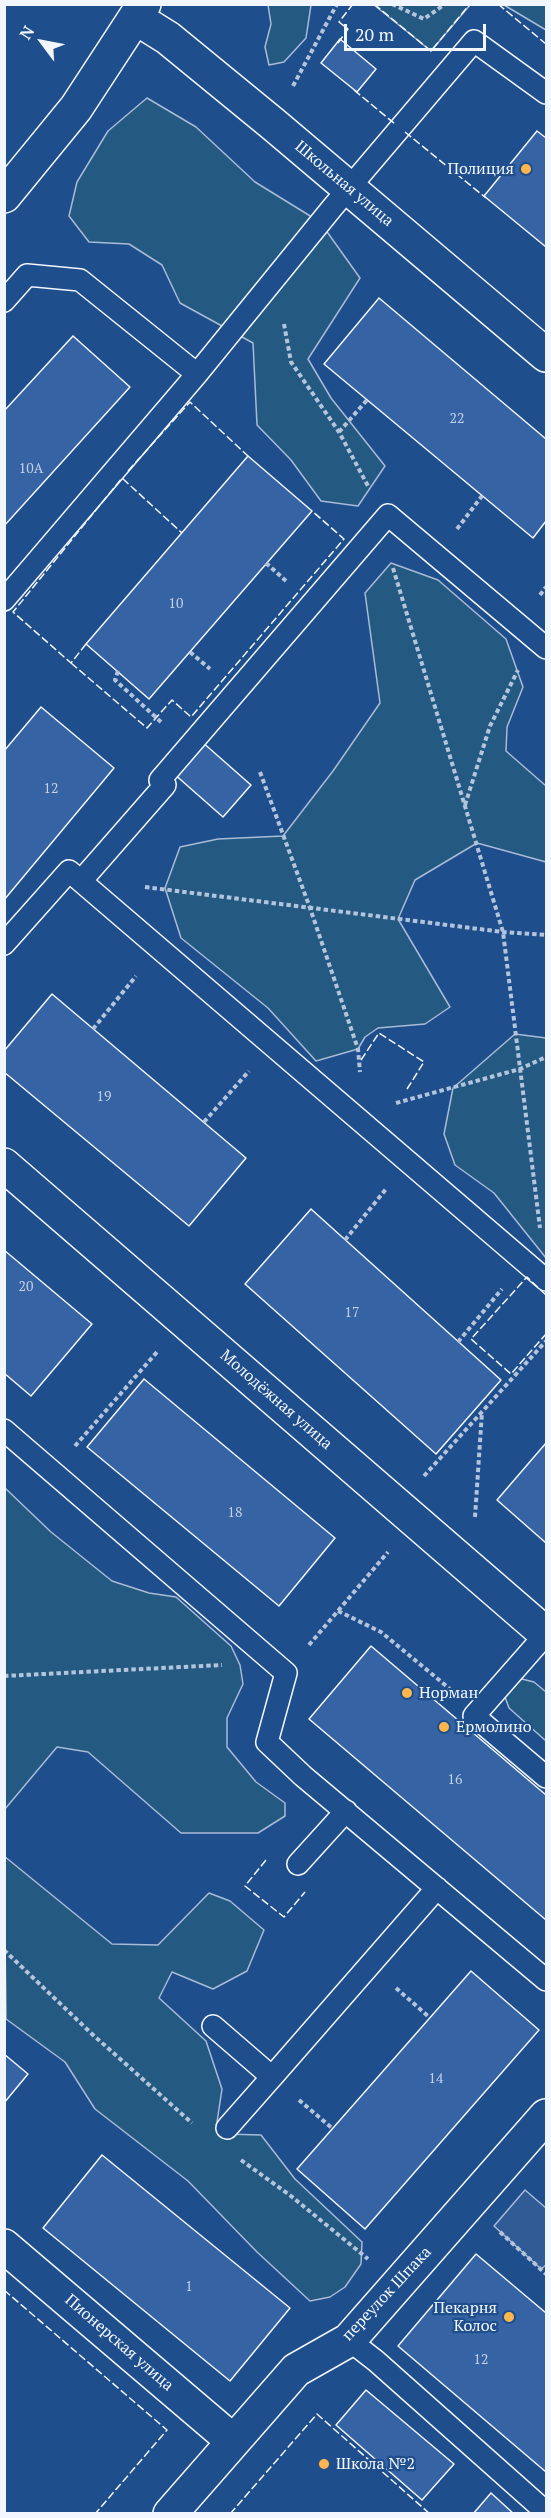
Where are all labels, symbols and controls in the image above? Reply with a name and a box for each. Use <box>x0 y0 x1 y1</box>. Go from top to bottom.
north arrow <box>12 12 72 72</box>
scale bar <box>347 12 490 50</box>
text: N <box>14 21 39 43</box>
text: 20 m <box>355 22 394 46</box>
street label: Школьная улица <box>291 137 397 231</box>
place label: Полиция <box>447 159 514 179</box>
marker: Полиция <box>519 162 533 176</box>
house number: 22 <box>450 411 464 427</box>
house number: 10А <box>19 461 43 477</box>
house number: 10 <box>169 596 183 612</box>
house number: 12 <box>44 781 58 797</box>
house number: 19 <box>97 1089 111 1105</box>
house number: 20 <box>19 1279 33 1295</box>
house number: 17 <box>345 1305 359 1321</box>
street label: Молодёжная улица <box>216 1346 336 1454</box>
house number: 18 <box>228 1505 242 1521</box>
place label: Норман <box>419 1683 478 1703</box>
marker: Норман <box>400 1686 414 1700</box>
place label: Ермолино <box>456 1717 532 1737</box>
marker: Ермолино <box>437 1720 451 1734</box>
house number: 16 <box>448 1772 462 1788</box>
house number: 14 <box>429 2071 443 2087</box>
street label: переулок Шпака <box>338 2243 436 2345</box>
house number: 1 <box>185 2279 193 2295</box>
street label: Пионерская улица <box>61 2291 177 2395</box>
place label: Пекарня Колос <box>433 2298 497 2336</box>
marker: Пекарня Колос <box>502 2310 516 2324</box>
house number: 12 <box>474 2352 488 2368</box>
place label: Школа №2 <box>336 2454 415 2474</box>
marker: Школа №2 <box>317 2457 331 2471</box>

